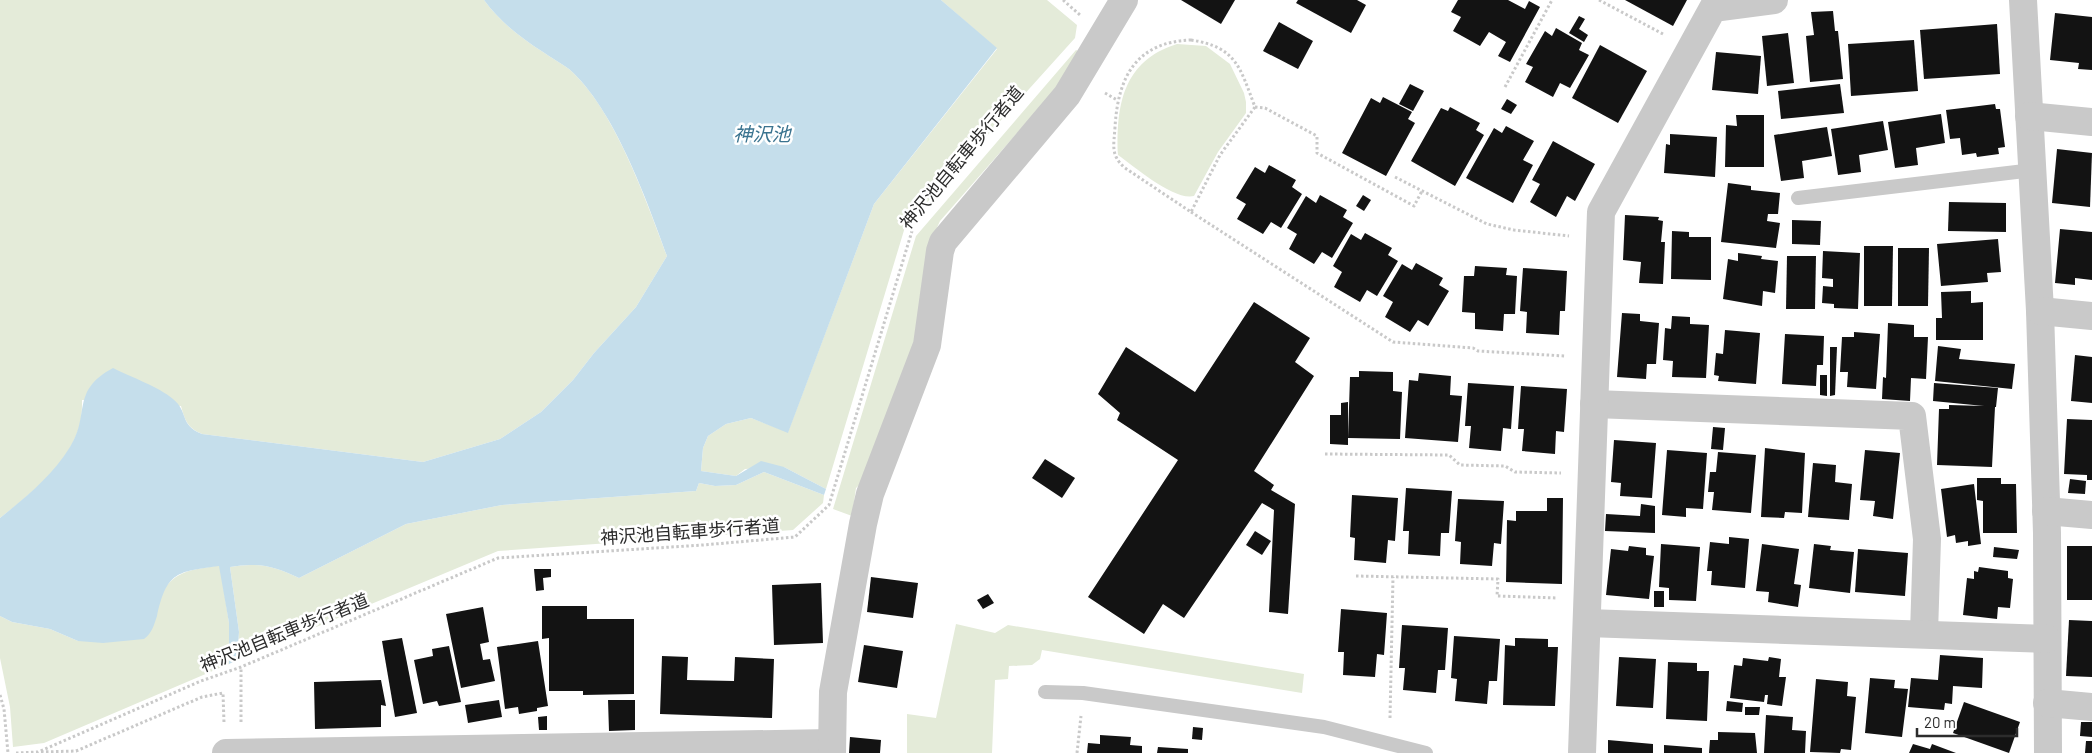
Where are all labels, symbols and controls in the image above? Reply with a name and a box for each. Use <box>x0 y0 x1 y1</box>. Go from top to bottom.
street label: 神沢池自転車歩行者道 <box>895 81 1027 233</box>
water label: 神沢池 <box>733 122 792 145</box>
street label: 神沢池自転車歩行者道 <box>599 514 781 548</box>
street label: 神沢池自転車歩行者道 <box>196 588 372 676</box>
scale bar <box>1917 706 2017 738</box>
text: 20 m <box>1924 713 1956 731</box>

